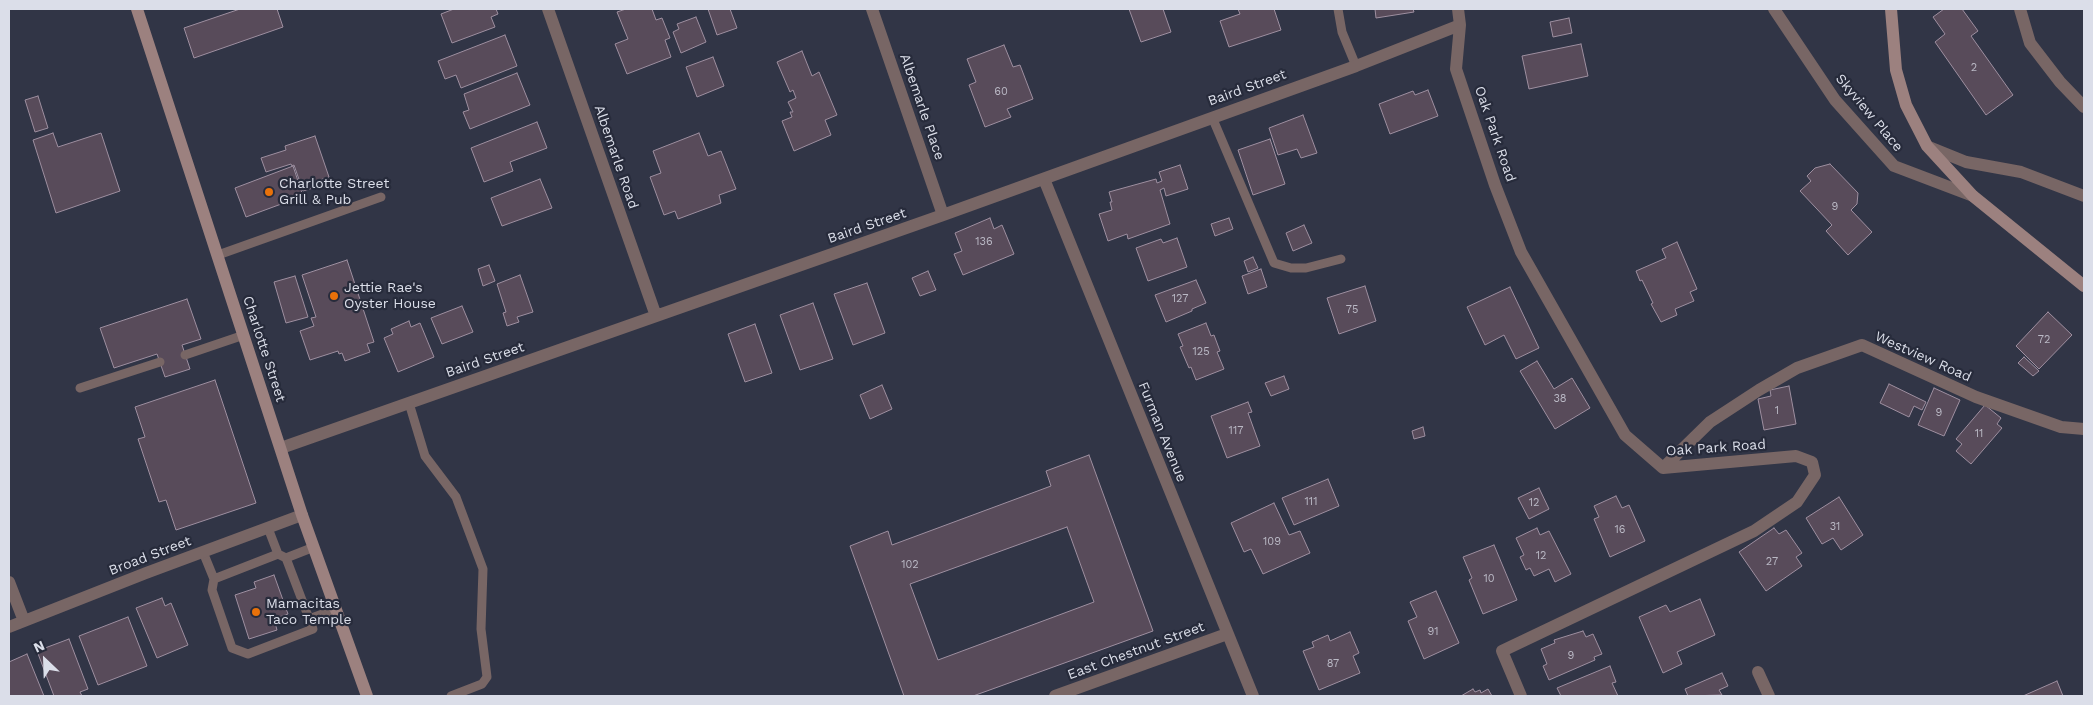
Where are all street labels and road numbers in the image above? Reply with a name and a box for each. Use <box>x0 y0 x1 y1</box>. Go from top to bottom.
street label: Albemarle Place <box>896 52 948 162</box>
street label: Baird Street <box>1206 66 1288 110</box>
street label: Skyview Place <box>1832 71 1906 155</box>
street label: Oak Park Road <box>1471 84 1519 184</box>
street label: Albemarle Road <box>590 103 642 211</box>
street label: Baird Street <box>826 205 908 247</box>
street label: Charlotte Street <box>239 294 289 404</box>
street label: Westview Road <box>1872 328 1974 386</box>
street label: Baird Street <box>444 339 526 381</box>
street label: Furman Avenue <box>1134 379 1190 485</box>
street label: Oak Park Road <box>1665 436 1767 460</box>
street label: Broad Street <box>107 533 193 579</box>
street label: East Chestnut Street <box>1065 618 1207 684</box>

